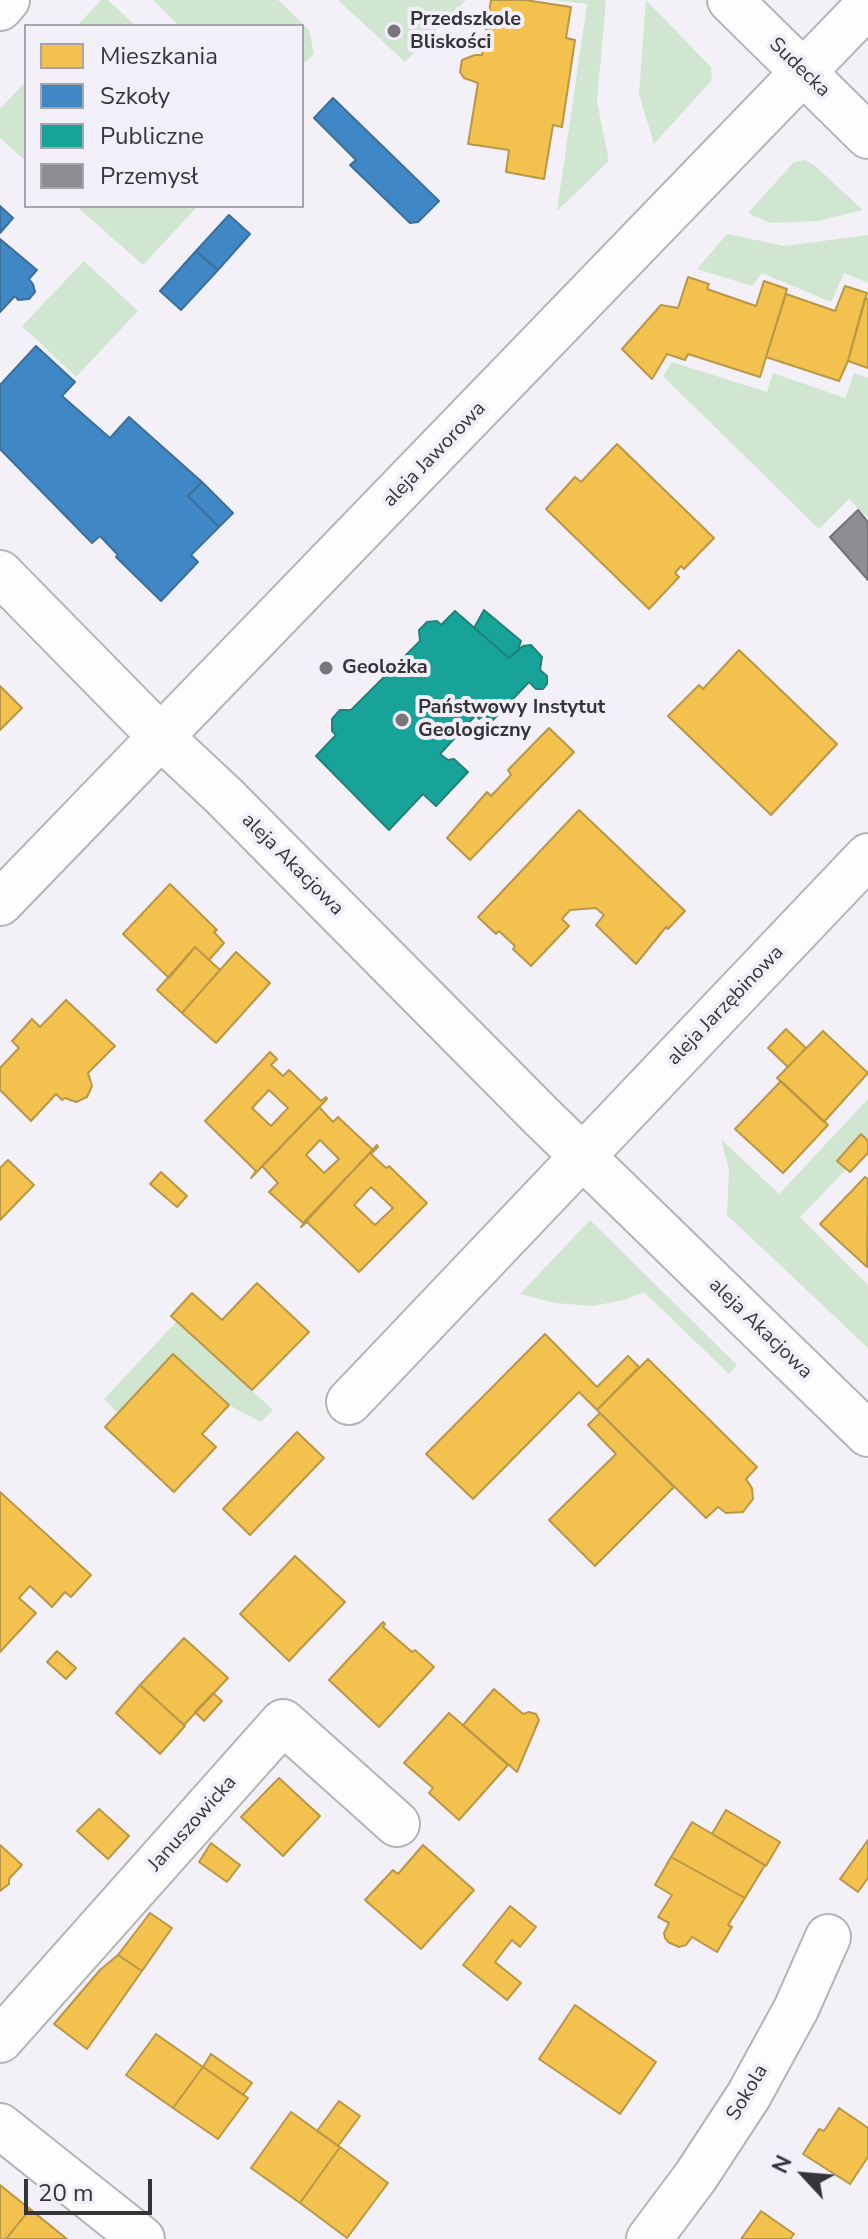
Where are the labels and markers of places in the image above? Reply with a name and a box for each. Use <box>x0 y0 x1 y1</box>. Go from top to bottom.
place label: Przedszkole Bliskości <box>410 8 521 55</box>
marker: Przedszkole Bliskości <box>385 22 403 40</box>
place label: Geolożka <box>342 656 428 680</box>
marker: Geolożka <box>317 659 335 677</box>
place label: Państwowy Instytut Geologiczny <box>418 696 605 743</box>
marker: Państwowy Instytut Geologiczny <box>393 711 411 729</box>

